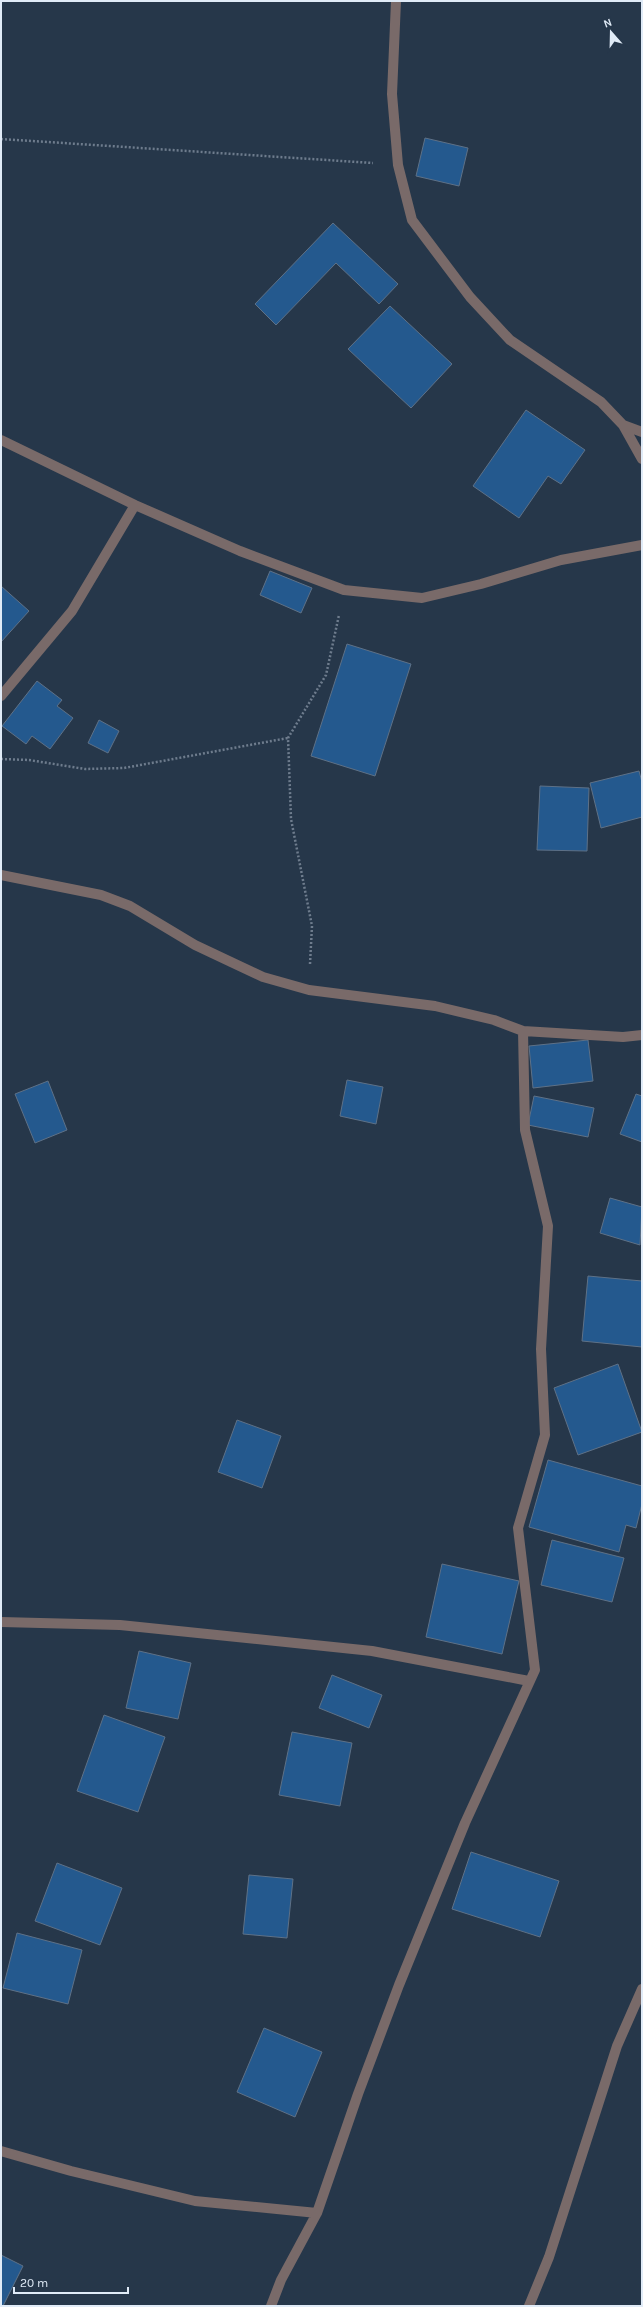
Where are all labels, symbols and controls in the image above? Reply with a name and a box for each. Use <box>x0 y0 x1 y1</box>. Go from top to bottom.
north arrow <box>591 12 631 52</box>
text: N <box>602 16 614 31</box>
scale bar <box>14 2269 128 2295</box>
text: 20 m <box>20 2276 48 2290</box>

